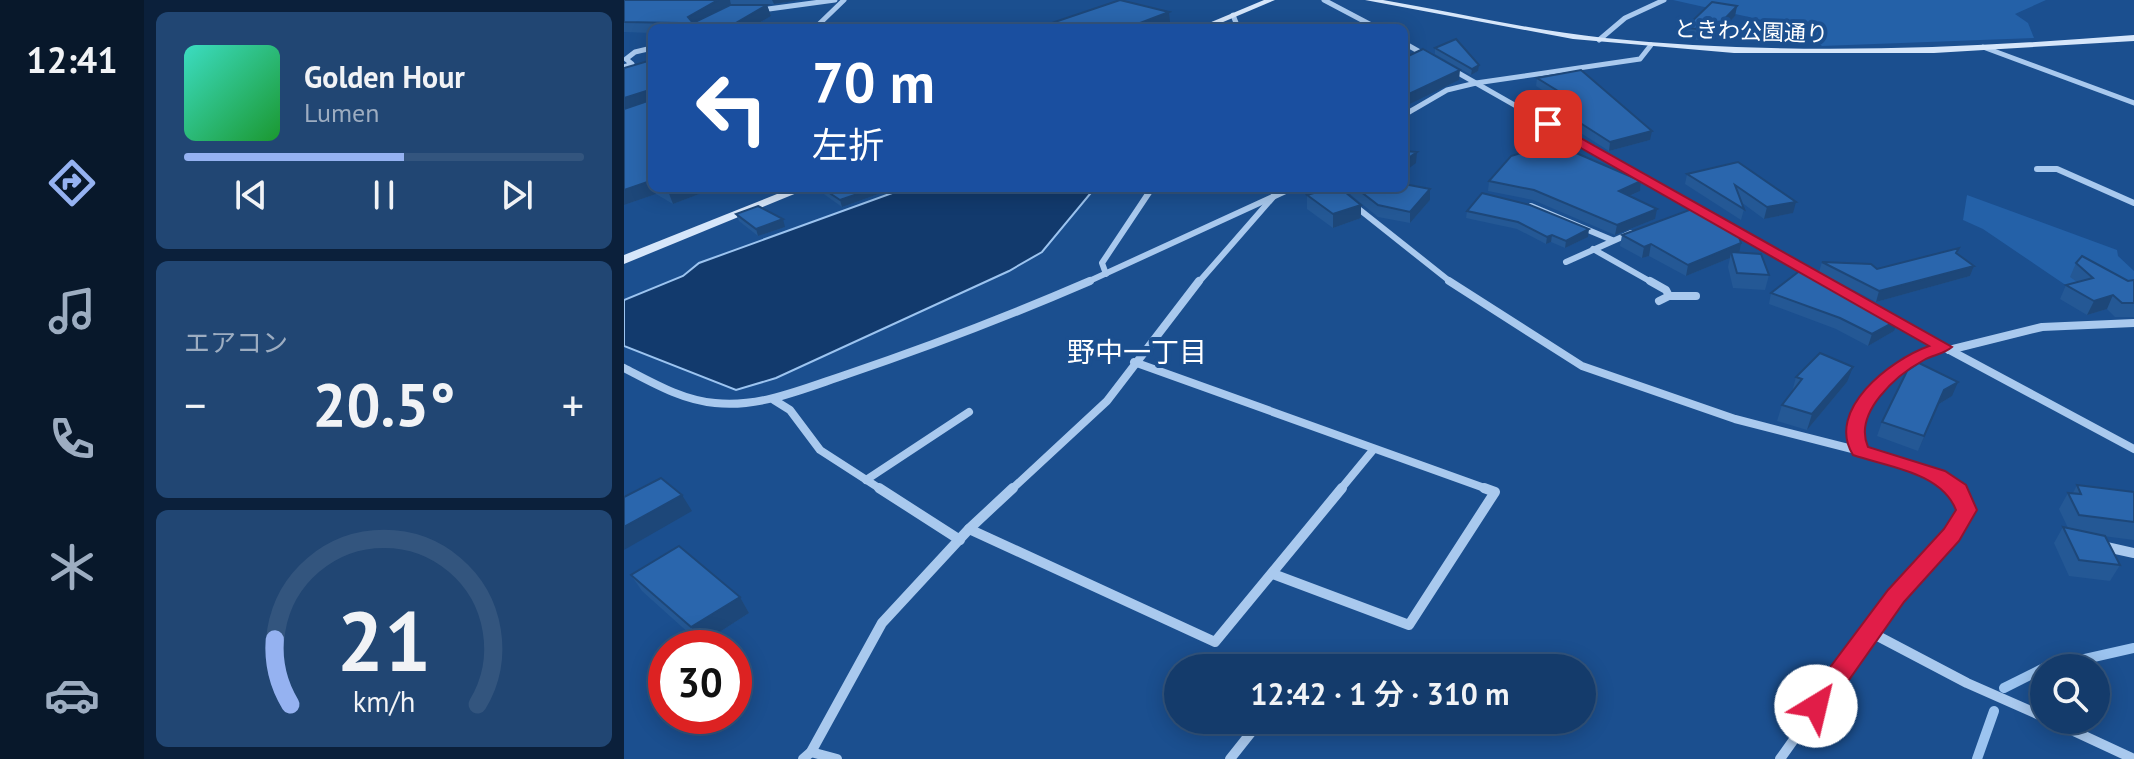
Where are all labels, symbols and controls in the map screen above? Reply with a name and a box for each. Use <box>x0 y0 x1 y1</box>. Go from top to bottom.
street label: ときわ公園通り <box>1674 14 1828 48</box>
text: 12:41 <box>26 36 118 83</box>
text: 70 m <box>812 46 935 118</box>
icon: left <box>680 56 784 160</box>
text: Golden Hour <box>304 57 465 96</box>
pin <box>1514 90 1582 158</box>
text: Lumen <box>304 96 379 129</box>
icon: arrive <box>1526 102 1570 146</box>
text: 左折 <box>812 121 884 168</box>
icon: directions <box>44 155 100 211</box>
icon: previous <box>229 173 273 217</box>
icon: pause <box>362 173 406 217</box>
icon: next <box>495 173 539 217</box>
icon: music <box>44 283 100 339</box>
text: エアコン <box>184 326 288 359</box>
district label: 野中一丁目 <box>1067 333 1207 370</box>
text: 20.5° <box>312 365 456 443</box>
text: − <box>184 376 206 433</box>
text: + <box>562 376 584 433</box>
icon: phone <box>44 411 100 467</box>
icon: climate <box>44 539 100 595</box>
text: 21 <box>337 585 431 693</box>
speed limit sign: 30 <box>648 630 752 734</box>
map controls <box>2030 654 2110 734</box>
button: search <box>2030 654 2110 734</box>
position arrow <box>1774 664 1858 748</box>
icon: car <box>44 667 100 723</box>
text: 12:42 · 1 分 · 310 m <box>1250 674 1510 713</box>
text: km/h <box>353 683 415 720</box>

